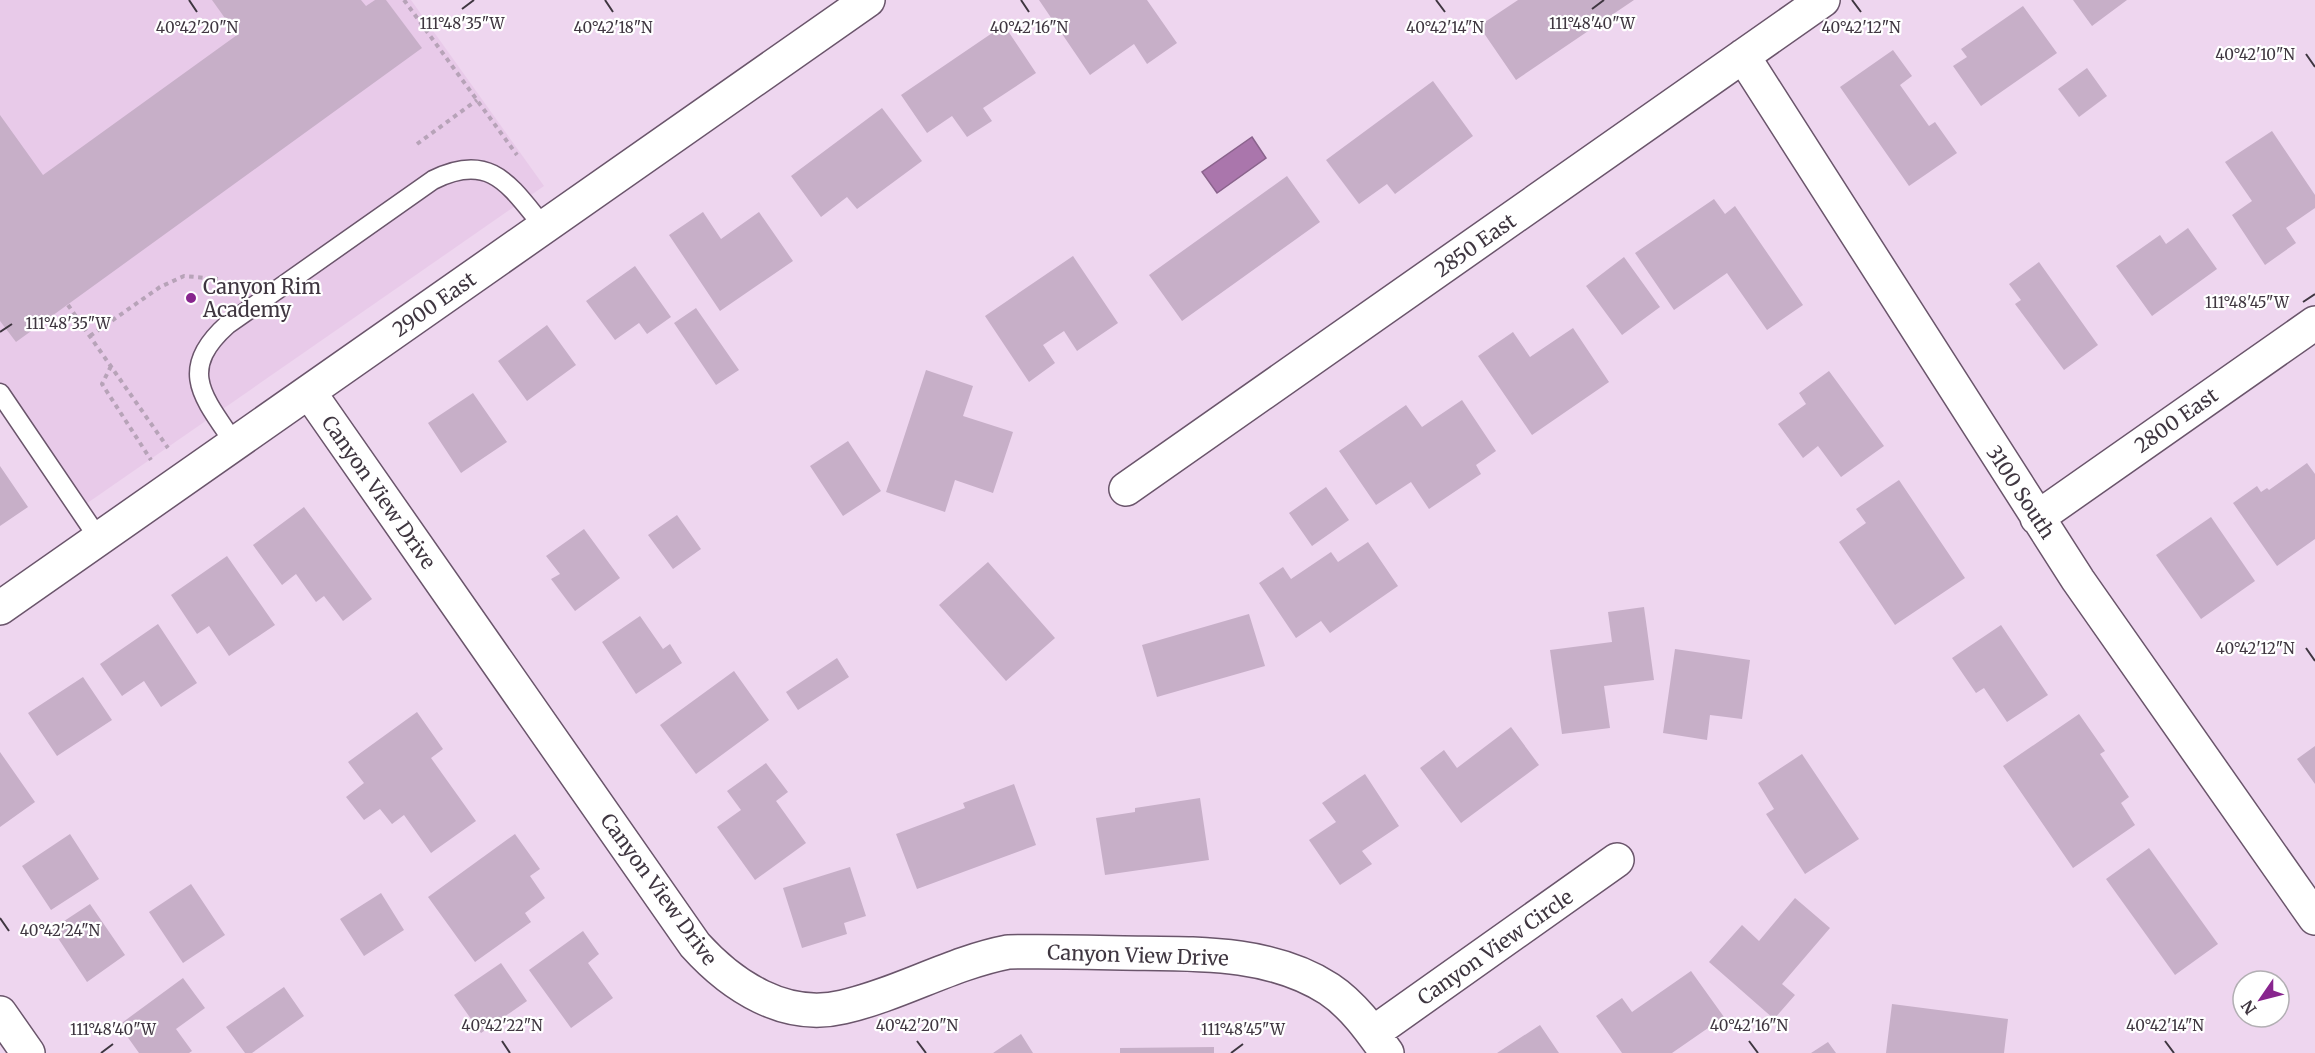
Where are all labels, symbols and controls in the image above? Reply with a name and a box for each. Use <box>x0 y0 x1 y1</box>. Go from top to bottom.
text: 111°48'35"W <box>419 14 506 33</box>
text: 111°48'40"W <box>1549 14 1636 33</box>
text: 40°42'20"N <box>156 18 239 37</box>
text: 40°42'18"N <box>573 18 653 37</box>
text: 40°42'16"N <box>990 18 1069 37</box>
text: 40°42'14"N <box>1406 18 1484 37</box>
text: 40°42'12"N <box>1821 18 1901 37</box>
text: 40°42'10"N <box>2215 45 2295 64</box>
street label: 2850 East <box>1430 208 1521 282</box>
street label: 2900 East <box>388 266 481 342</box>
place label: Canyon Rim Academy <box>202 274 321 322</box>
marker: Canyon Rim Academy <box>184 291 198 305</box>
text: 111°48'45"W <box>2205 293 2290 312</box>
text: 111°48'35"W <box>25 314 112 333</box>
street label: 2800 East <box>2130 382 2223 458</box>
street label: Canyon View Drive <box>317 410 441 574</box>
street label: 3100 South <box>1982 441 2060 543</box>
text: 40°42'12"N <box>2215 639 2295 658</box>
street label: Canyon View Drive <box>596 808 722 970</box>
street label: Canyon View Circle <box>1412 884 1578 1010</box>
text: 40°42'24"N <box>20 921 101 940</box>
street label: Canyon View Drive <box>1047 939 1229 971</box>
north arrow <box>2231 969 2291 1029</box>
text: N <box>2237 996 2261 1019</box>
text: 40°42'22"N <box>461 1016 543 1035</box>
text: 40°42'20"N <box>876 1016 959 1035</box>
text: 40°42'16"N <box>1710 1016 1789 1035</box>
text: 40°42'14"N <box>2126 1016 2204 1035</box>
text: 111°48'40"W <box>70 1020 157 1039</box>
text: 111°48'45"W <box>1201 1020 1286 1039</box>

